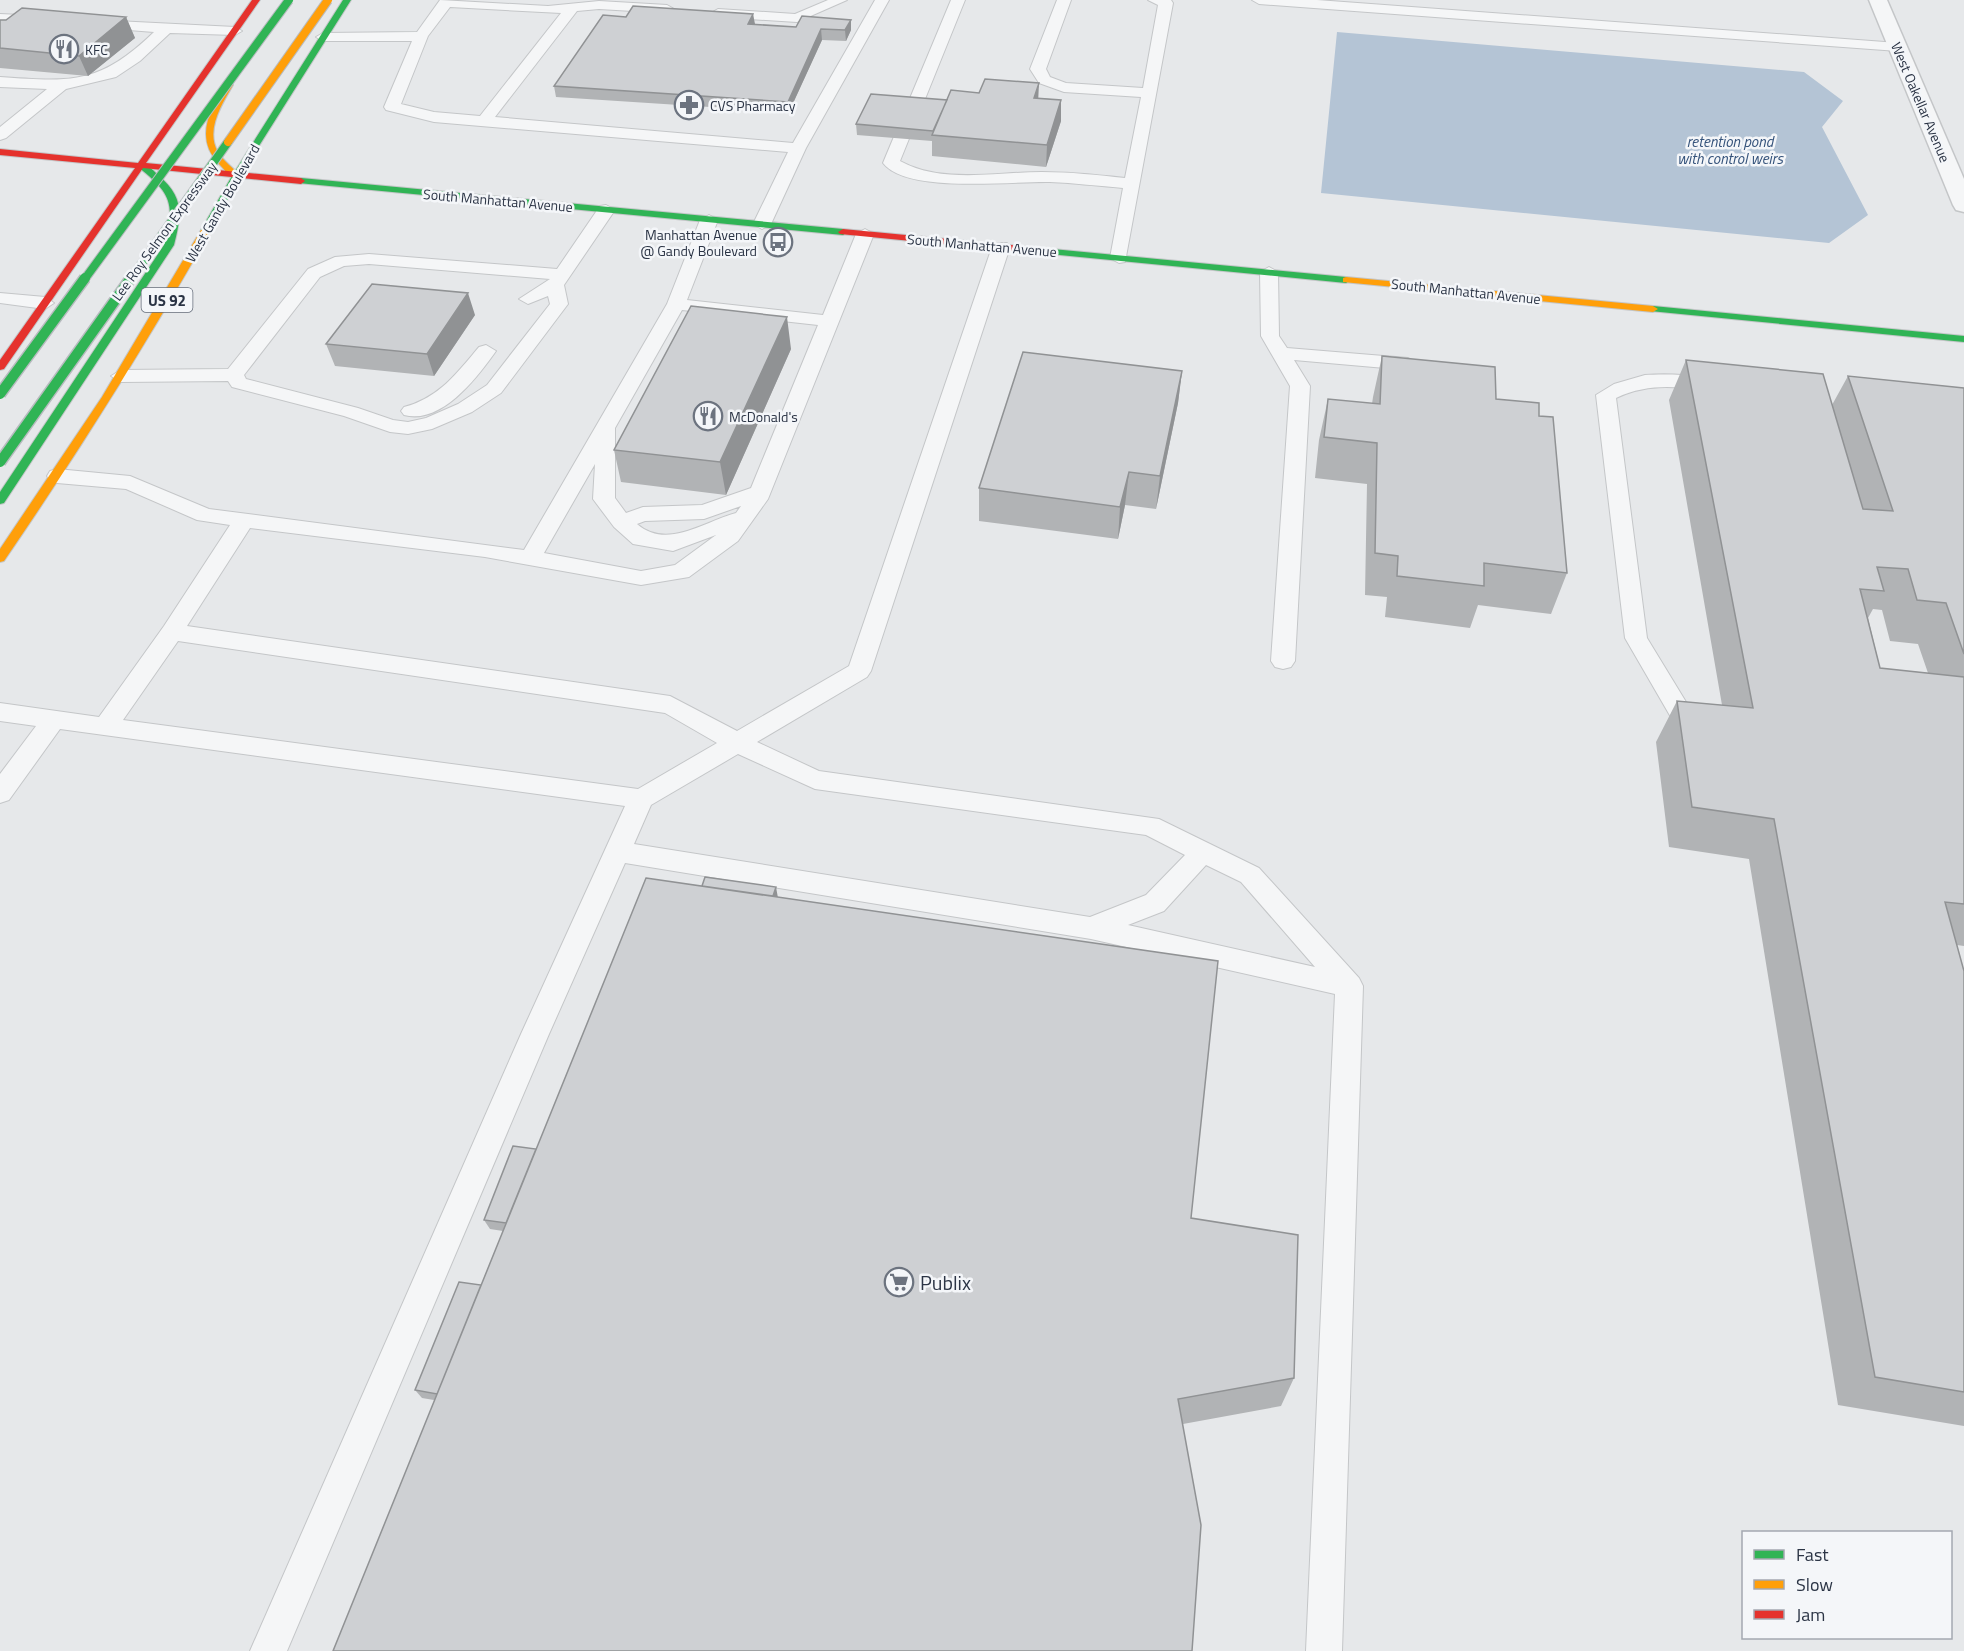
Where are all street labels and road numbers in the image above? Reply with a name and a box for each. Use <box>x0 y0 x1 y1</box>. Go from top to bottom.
street label: West Oakellar Avenue <box>1886 39 1956 165</box>
street label: West Gandy Boulevard <box>180 140 264 266</box>
street label: Lee Roy Selmon Expressway <box>106 157 222 305</box>
street label: South Manhattan Avenue <box>422 183 574 217</box>
street label: South Manhattan Avenue <box>906 228 1058 262</box>
street label: South Manhattan Avenue <box>1390 273 1542 309</box>
road number: US 92 <box>142 288 192 312</box>

